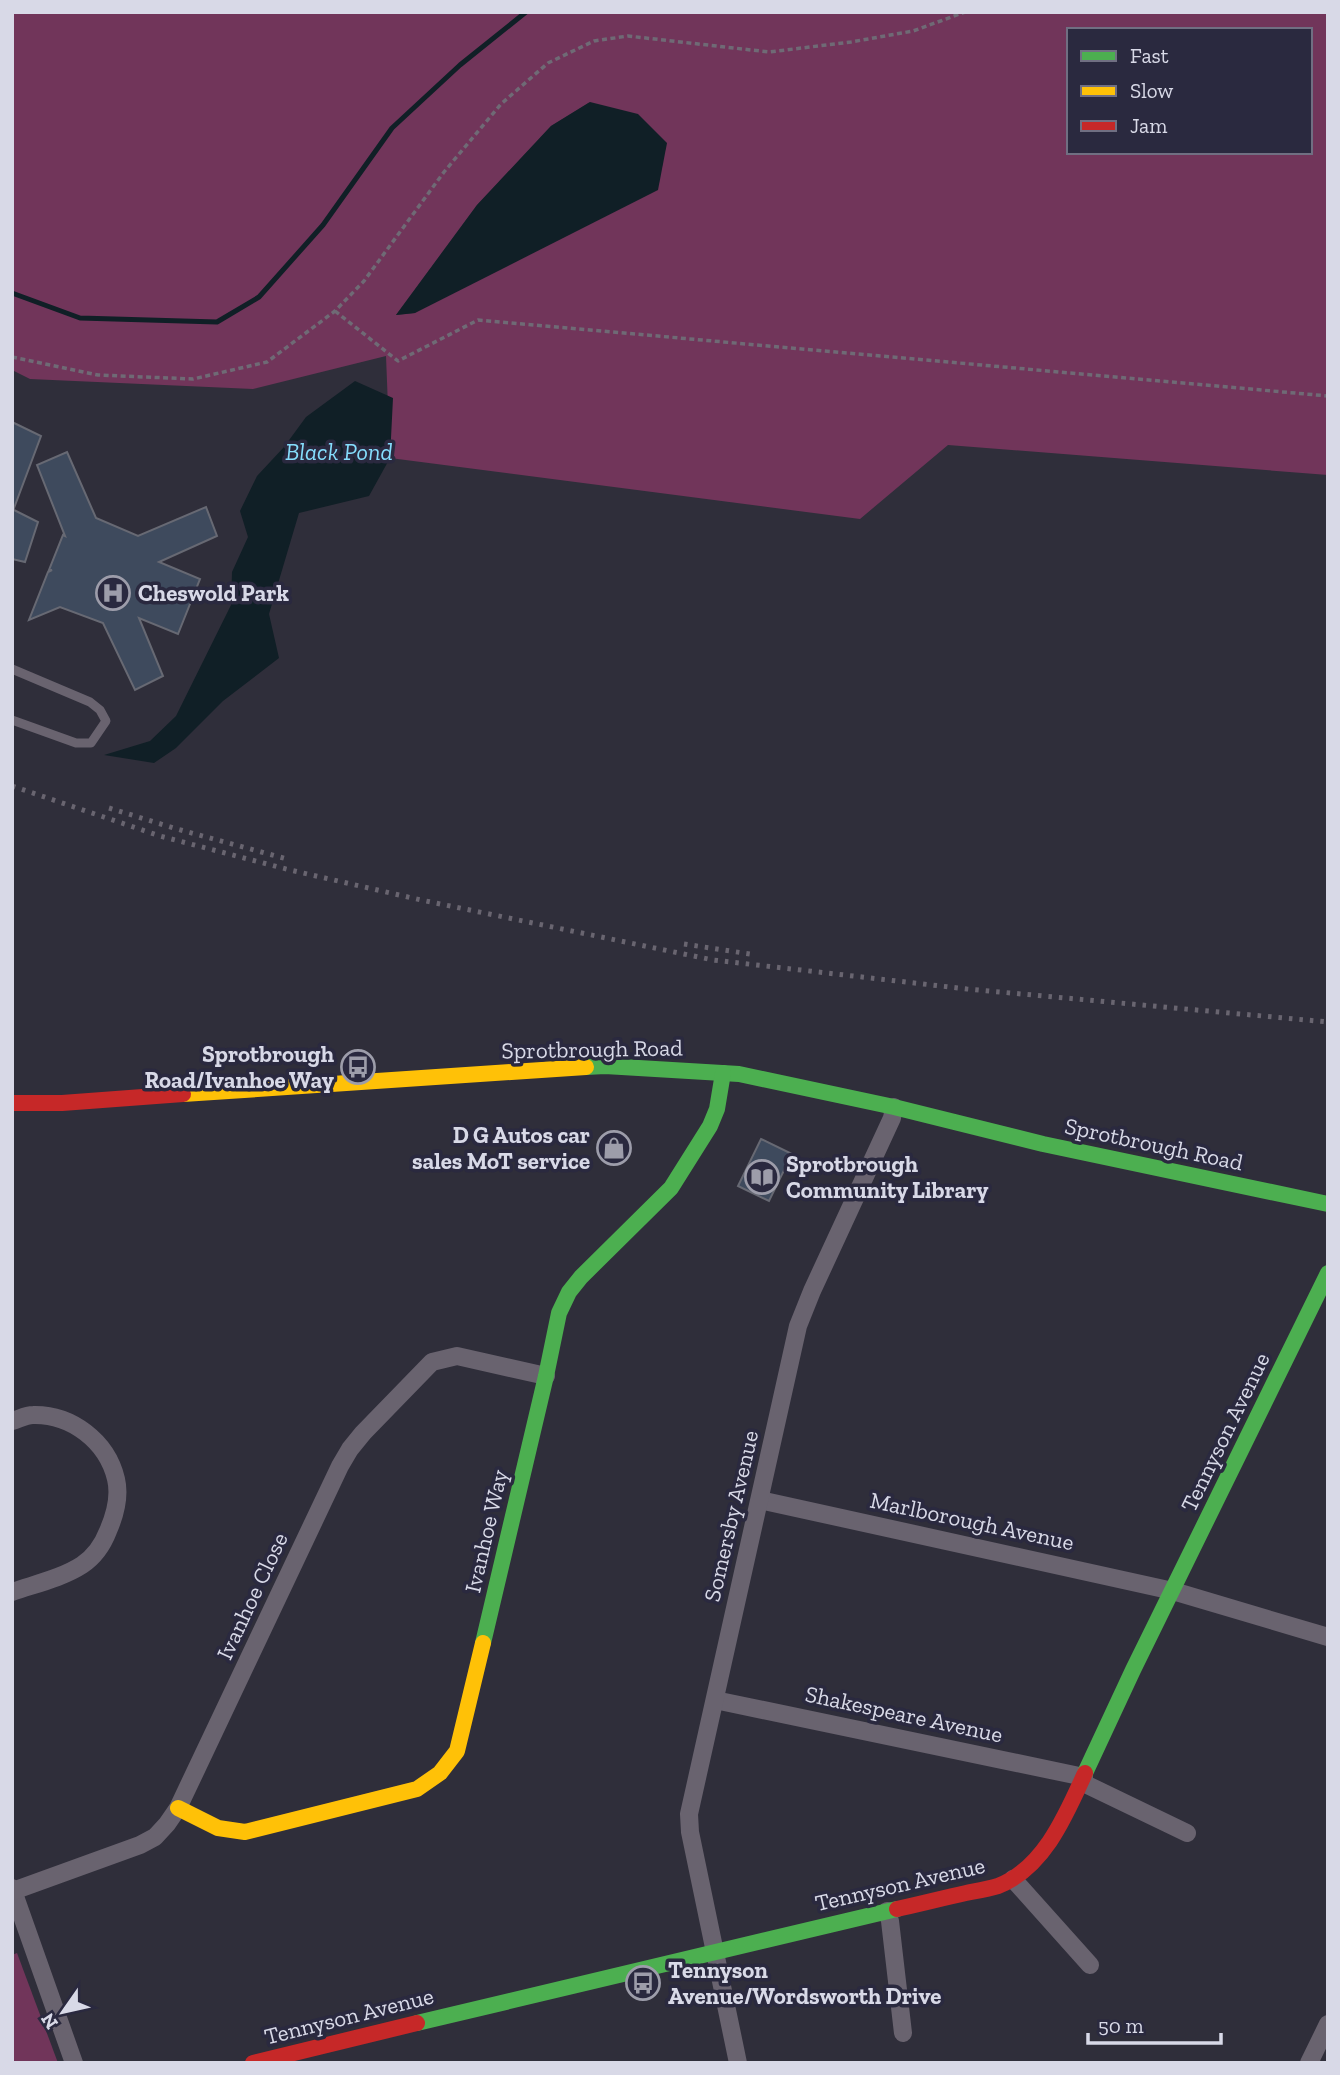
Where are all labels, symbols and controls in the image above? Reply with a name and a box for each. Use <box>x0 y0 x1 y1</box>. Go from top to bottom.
legend <box>1067 28 1312 154</box>
text: Fast <box>1130 43 1169 68</box>
text: Slow <box>1130 78 1173 103</box>
text: Jam <box>1130 113 1167 138</box>
water label: Black Pond <box>285 437 393 466</box>
hospital icon: Cheswold Park <box>94 574 132 612</box>
place label: Cheswold Park <box>138 579 289 607</box>
street label: Sprotbrough Road <box>501 1033 683 1065</box>
place label: Sprotbrough Road/Ivanhoe Way <box>145 1040 335 1094</box>
bus stop icon: Sprotbrough Road/Ivanhoe Way <box>339 1048 377 1086</box>
street label: Sprotbrough Road <box>1062 1111 1246 1177</box>
place label: D G Autos car sales MoT service <box>412 1121 590 1175</box>
shop icon: D G Autos car sales MoT service <box>595 1129 633 1167</box>
place label: Sprotbrough Community Library <box>786 1150 989 1204</box>
library icon: Sprotbrough Community Library <box>743 1158 781 1196</box>
street label: Tennyson Avenue <box>1174 1348 1276 1516</box>
street label: Somersby Avenue <box>698 1428 764 1604</box>
street label: Ivanhoe Way <box>458 1467 514 1595</box>
street label: Marlborough Avenue <box>867 1486 1077 1556</box>
street label: Ivanhoe Close <box>210 1528 294 1664</box>
street label: Shakespeare Avenue <box>803 1679 1005 1749</box>
street label: Tennyson Avenue <box>812 1851 988 1917</box>
place label: Tennyson Avenue/Wordsworth Drive <box>668 1956 941 2010</box>
bus stop icon: Tennyson Avenue/Wordsworth Drive <box>624 1964 662 2002</box>
north arrow <box>28 1977 98 2047</box>
street label: Tennyson Avenue <box>262 1981 436 2051</box>
scale bar <box>1088 2002 1221 2046</box>
text: N <box>36 2009 63 2034</box>
text: 50 m <box>1098 2013 1144 2038</box>

